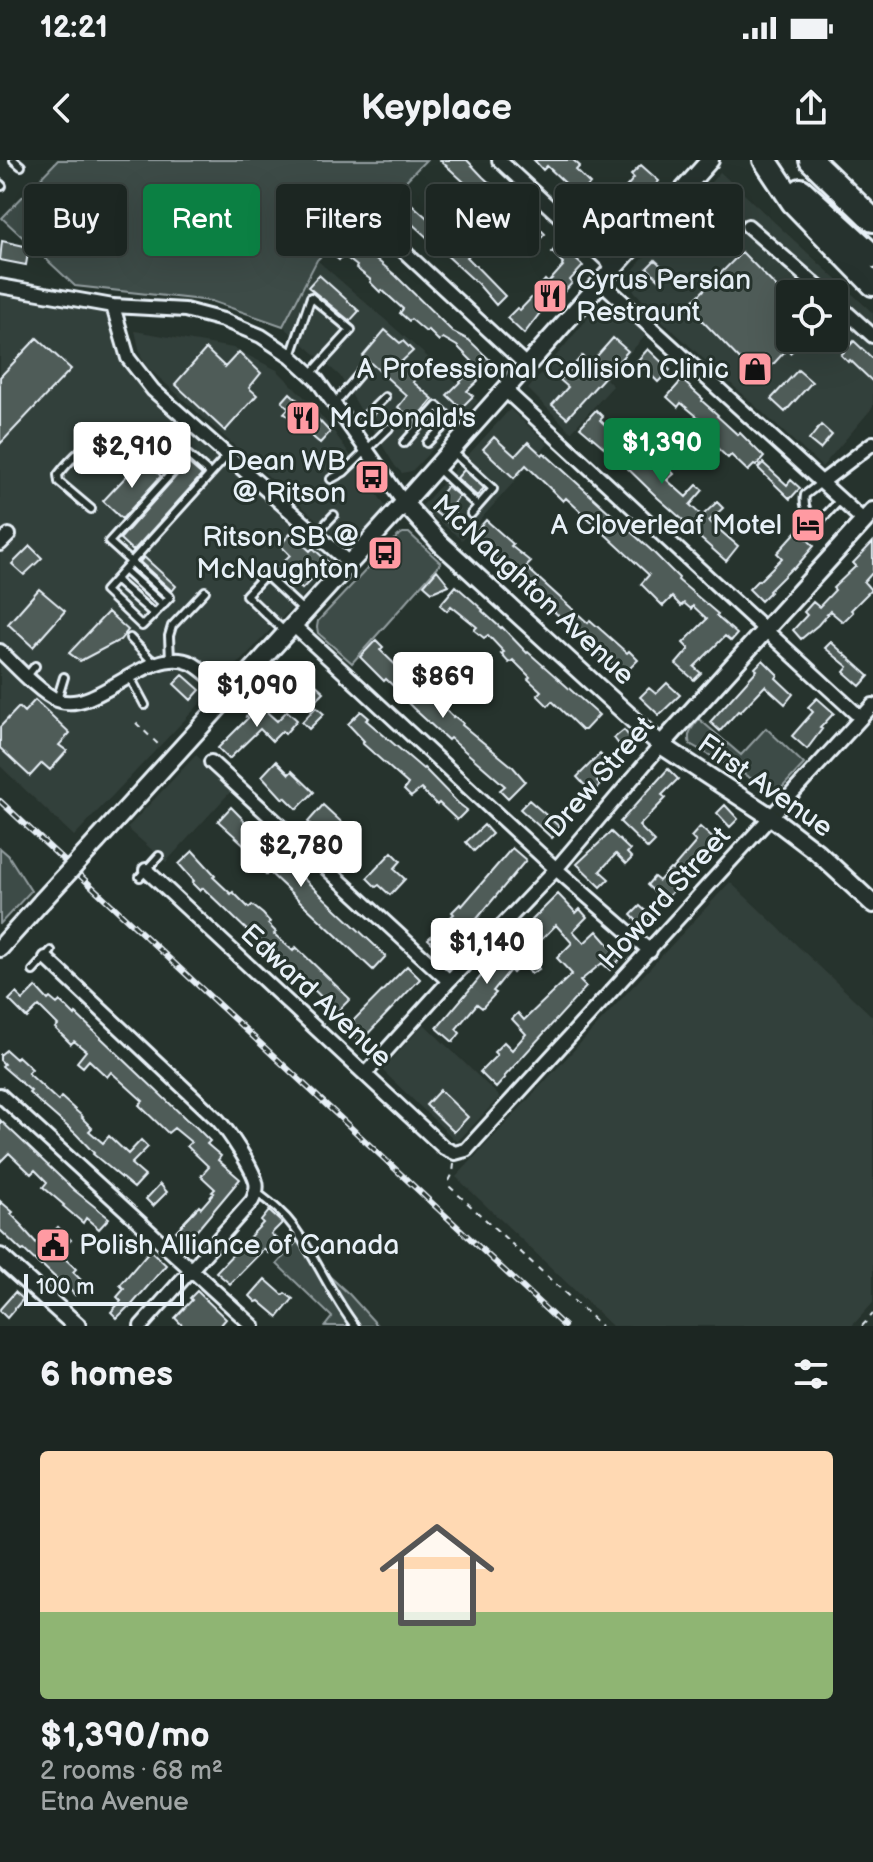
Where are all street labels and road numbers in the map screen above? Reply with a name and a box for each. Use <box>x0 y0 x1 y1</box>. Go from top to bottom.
street label: McNaughton Avenue <box>425 488 641 692</box>
street label: Drew Street <box>539 710 662 844</box>
street label: First Avenue <box>691 727 839 845</box>
street label: Howard Street <box>592 820 738 976</box>
street label: Edward Avenue <box>233 917 399 1075</box>

